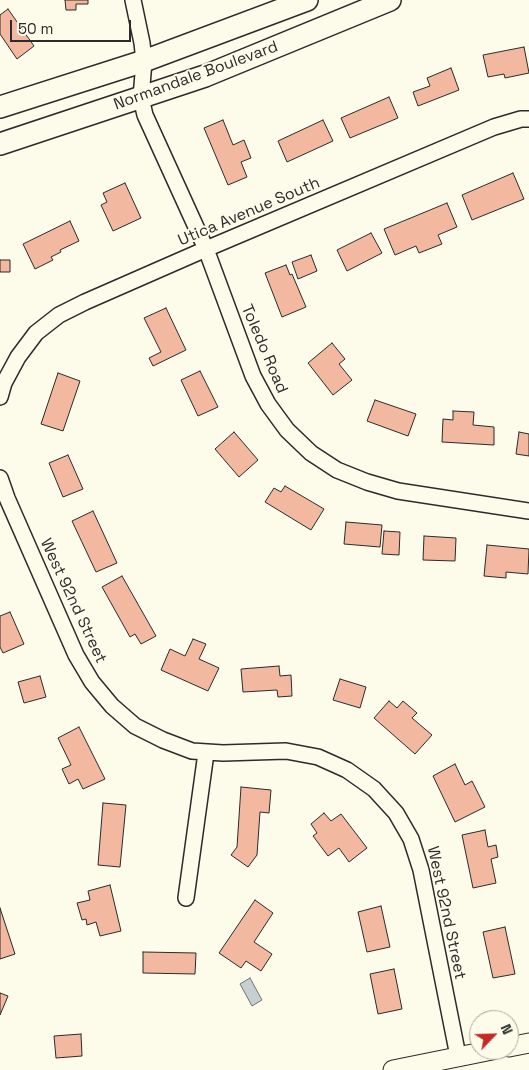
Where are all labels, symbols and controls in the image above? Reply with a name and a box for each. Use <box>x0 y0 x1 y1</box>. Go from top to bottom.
scale bar <box>12 10 134 42</box>
text: 50 m <box>18 19 53 38</box>
street label: Normandale Boulevard <box>111 37 281 115</box>
street label: Utica Avenue South <box>175 173 323 251</box>
street label: Toledo Road <box>237 302 291 396</box>
street label: West 92nd Street <box>36 536 110 666</box>
street label: West 92nd Street <box>423 845 469 981</box>
north arrow <box>469 1010 519 1060</box>
text: N <box>497 1021 517 1037</box>

